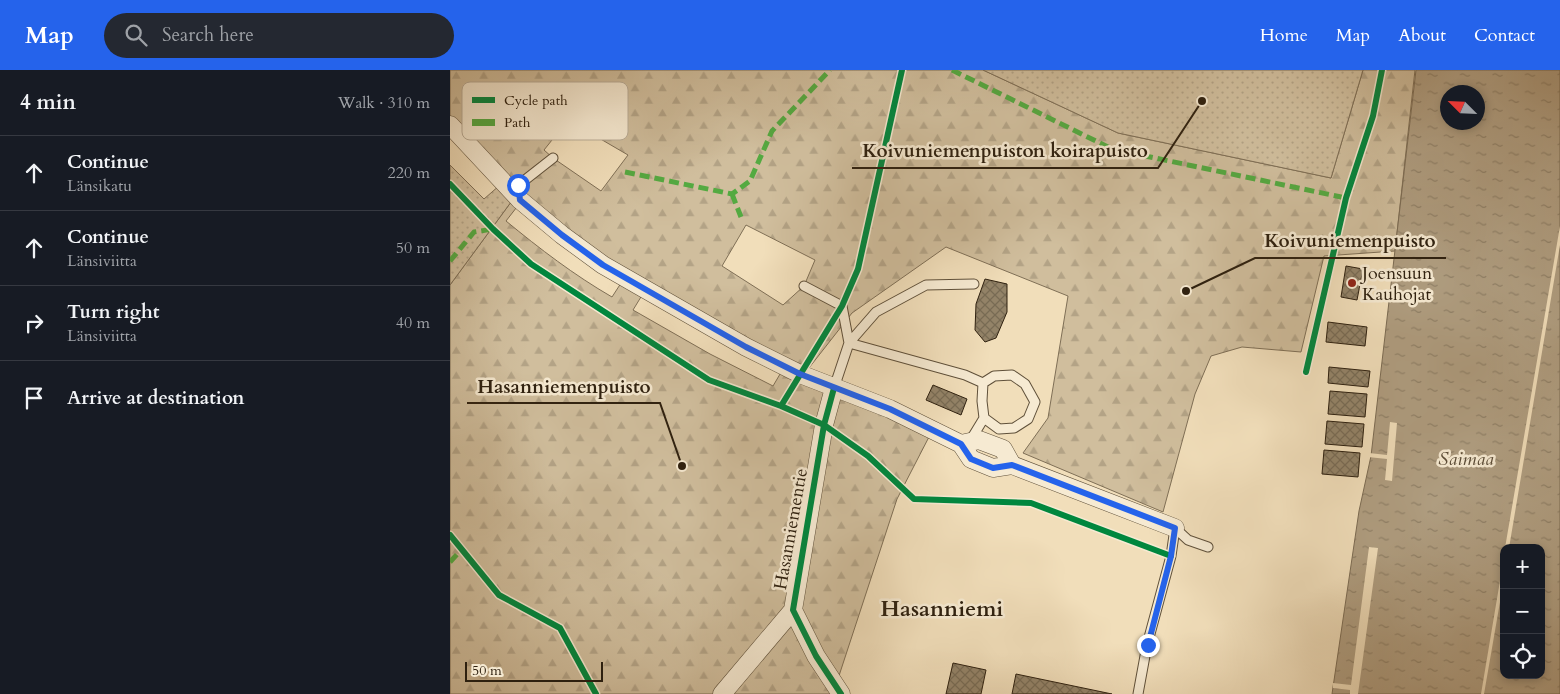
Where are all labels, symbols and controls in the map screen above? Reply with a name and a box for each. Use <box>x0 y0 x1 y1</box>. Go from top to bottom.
search box <box>104 13 454 58</box>
text: Map <box>25 19 74 52</box>
icon: search <box>122 21 150 49</box>
text: Search here <box>162 22 254 48</box>
text: Home <box>1260 23 1308 48</box>
text: Map <box>1336 23 1370 48</box>
text: About <box>1398 23 1446 48</box>
text: Contact <box>1474 23 1535 48</box>
legend <box>462 82 628 140</box>
north arrow <box>1440 85 1485 130</box>
text: 4 min <box>20 88 76 117</box>
text: Cycle path <box>504 91 568 110</box>
text: Walk · 310 m <box>338 92 430 114</box>
text: Path <box>504 113 531 132</box>
callout: Koivuniemenpuiston koirapuisto <box>852 134 1158 168</box>
text: Koivuniemenpuiston koirapuisto <box>862 138 1148 164</box>
text: Continue <box>67 149 149 175</box>
icon: ahead <box>20 159 48 187</box>
text: 220 m <box>388 162 430 184</box>
route start <box>507 174 530 197</box>
text: Länsikatu <box>67 175 132 197</box>
text: Continue <box>67 224 149 250</box>
callout: Koivuniemenpuisto <box>1255 224 1446 258</box>
text: Koivuniemenpuisto <box>1264 228 1436 254</box>
icon: ahead <box>20 234 48 262</box>
text: 50 m <box>396 237 430 259</box>
text: Länsiviitta <box>67 250 137 272</box>
place label: Joensuun Kauhojat <box>1359 261 1433 307</box>
marker: Joensuun Kauhojat <box>1346 277 1358 289</box>
text: Turn right <box>67 299 159 325</box>
icon: right <box>20 309 48 337</box>
text: 40 m <box>396 312 430 334</box>
text: Länsiviitta <box>67 325 137 347</box>
callout: Hasanniemenpuisto <box>467 369 660 403</box>
text: Hasanniemenpuisto <box>477 374 651 400</box>
icon: arrive <box>20 384 48 412</box>
text: Arrive at destination <box>67 385 244 411</box>
water label: Saimaa <box>1438 446 1494 472</box>
street label: Hasanniementie <box>768 466 814 592</box>
map controls <box>1500 544 1545 679</box>
button: + <box>1500 544 1545 589</box>
button: − <box>1500 589 1545 634</box>
district label: Hasanniemi <box>881 594 1003 624</box>
route end <box>1137 634 1160 657</box>
button: locate <box>1500 634 1545 679</box>
scale bar <box>465 659 602 682</box>
text: 50 m <box>472 661 502 680</box>

